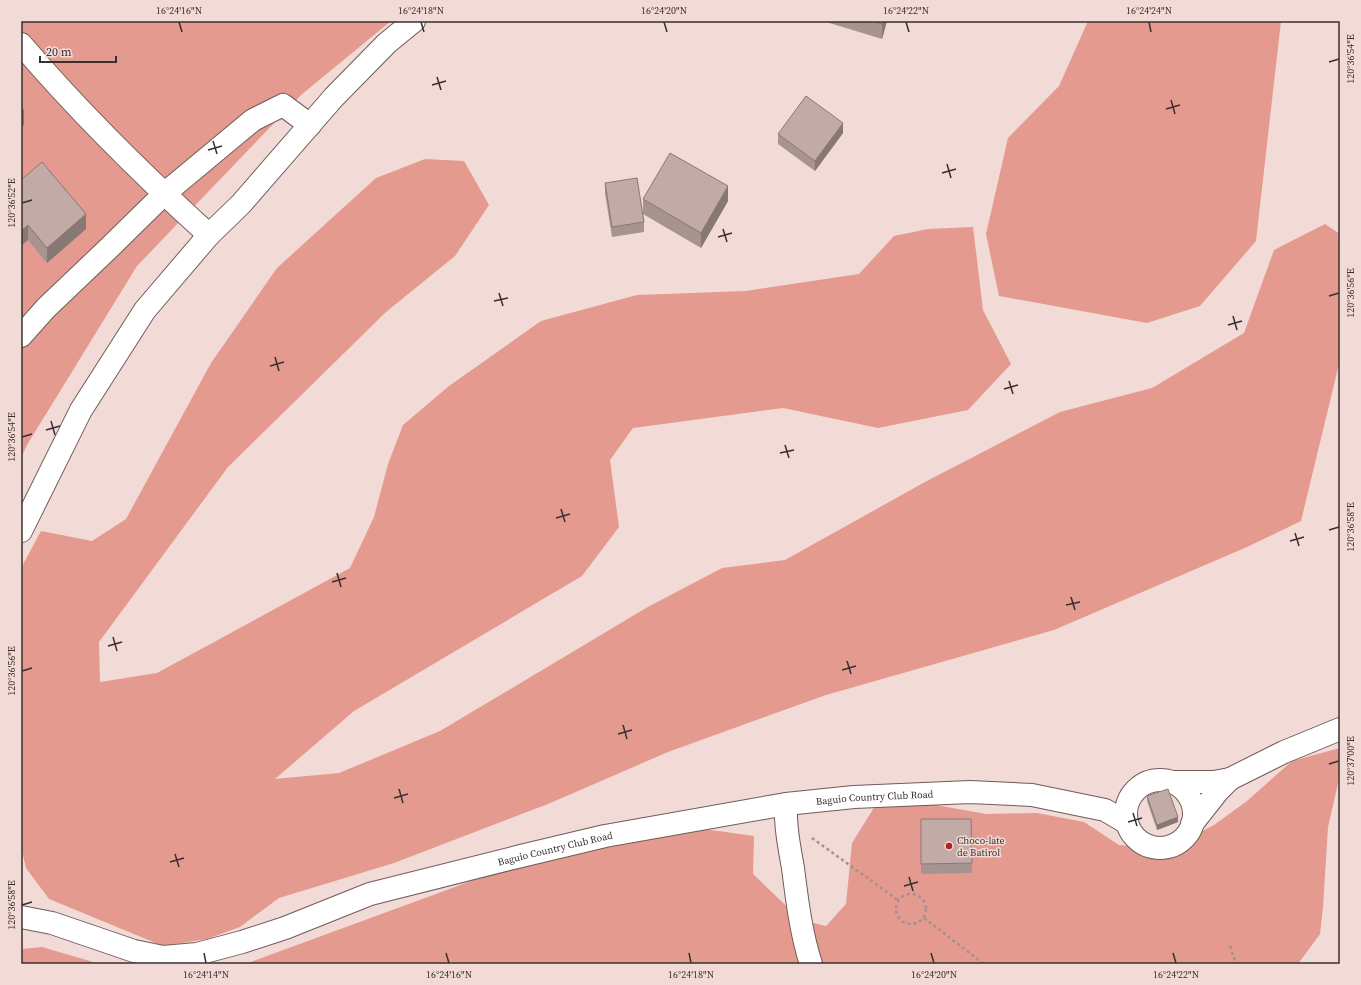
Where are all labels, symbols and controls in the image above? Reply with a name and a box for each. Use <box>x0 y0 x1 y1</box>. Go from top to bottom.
text: 16°24'16"N <box>156 4 202 17</box>
text: 16°24'18"N <box>398 4 444 17</box>
text: 16°24'20"N <box>641 4 687 17</box>
text: 16°24'22"N <box>883 4 929 17</box>
text: 16°24'24"N <box>1126 4 1172 17</box>
text: 120°36'54"E <box>1344 34 1357 84</box>
scale bar <box>40 38 116 64</box>
text: 20 m <box>46 44 72 60</box>
text: 120°36'52"E <box>5 178 18 228</box>
text: 120°36'56"E <box>1344 268 1357 318</box>
text: 120°36'54"E <box>5 412 18 462</box>
text: 120°36'58"E <box>1344 502 1357 552</box>
text: 120°36'56"E <box>5 646 18 696</box>
text: 120°37'00"E <box>1344 736 1357 786</box>
street label: Baguio Country Club Road <box>815 787 934 807</box>
street label: Baguio Country Club Road <box>496 828 614 868</box>
place label: Choco-late de Batirol <box>957 834 1005 859</box>
marker: Choco-late de Batirol <box>944 841 954 851</box>
text: 120°36'58"E <box>5 880 18 930</box>
text: 16°24'14"N <box>183 968 229 981</box>
text: 16°24'16"N <box>426 968 472 981</box>
text: 16°24'18"N <box>668 968 714 981</box>
text: 16°24'20"N <box>911 968 957 981</box>
text: 16°24'22"N <box>1153 968 1199 981</box>

